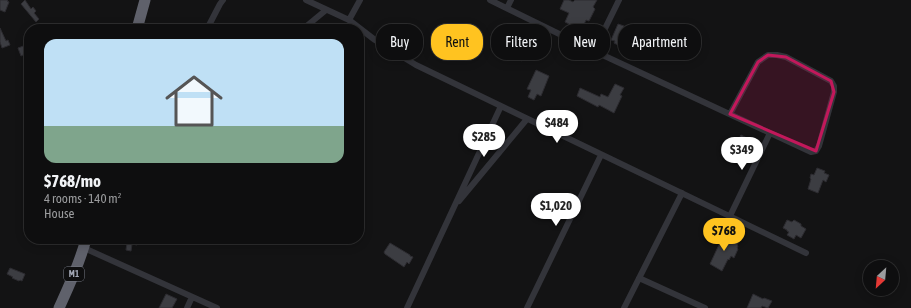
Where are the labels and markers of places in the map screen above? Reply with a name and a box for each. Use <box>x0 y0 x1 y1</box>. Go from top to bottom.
pin: $484 <box>533 110 581 144</box>
pin: $285 <box>460 124 508 158</box>
pin: $349 <box>718 137 766 171</box>
pin: $1,020 <box>523 193 589 227</box>
pin: $768 <box>700 218 748 252</box>

